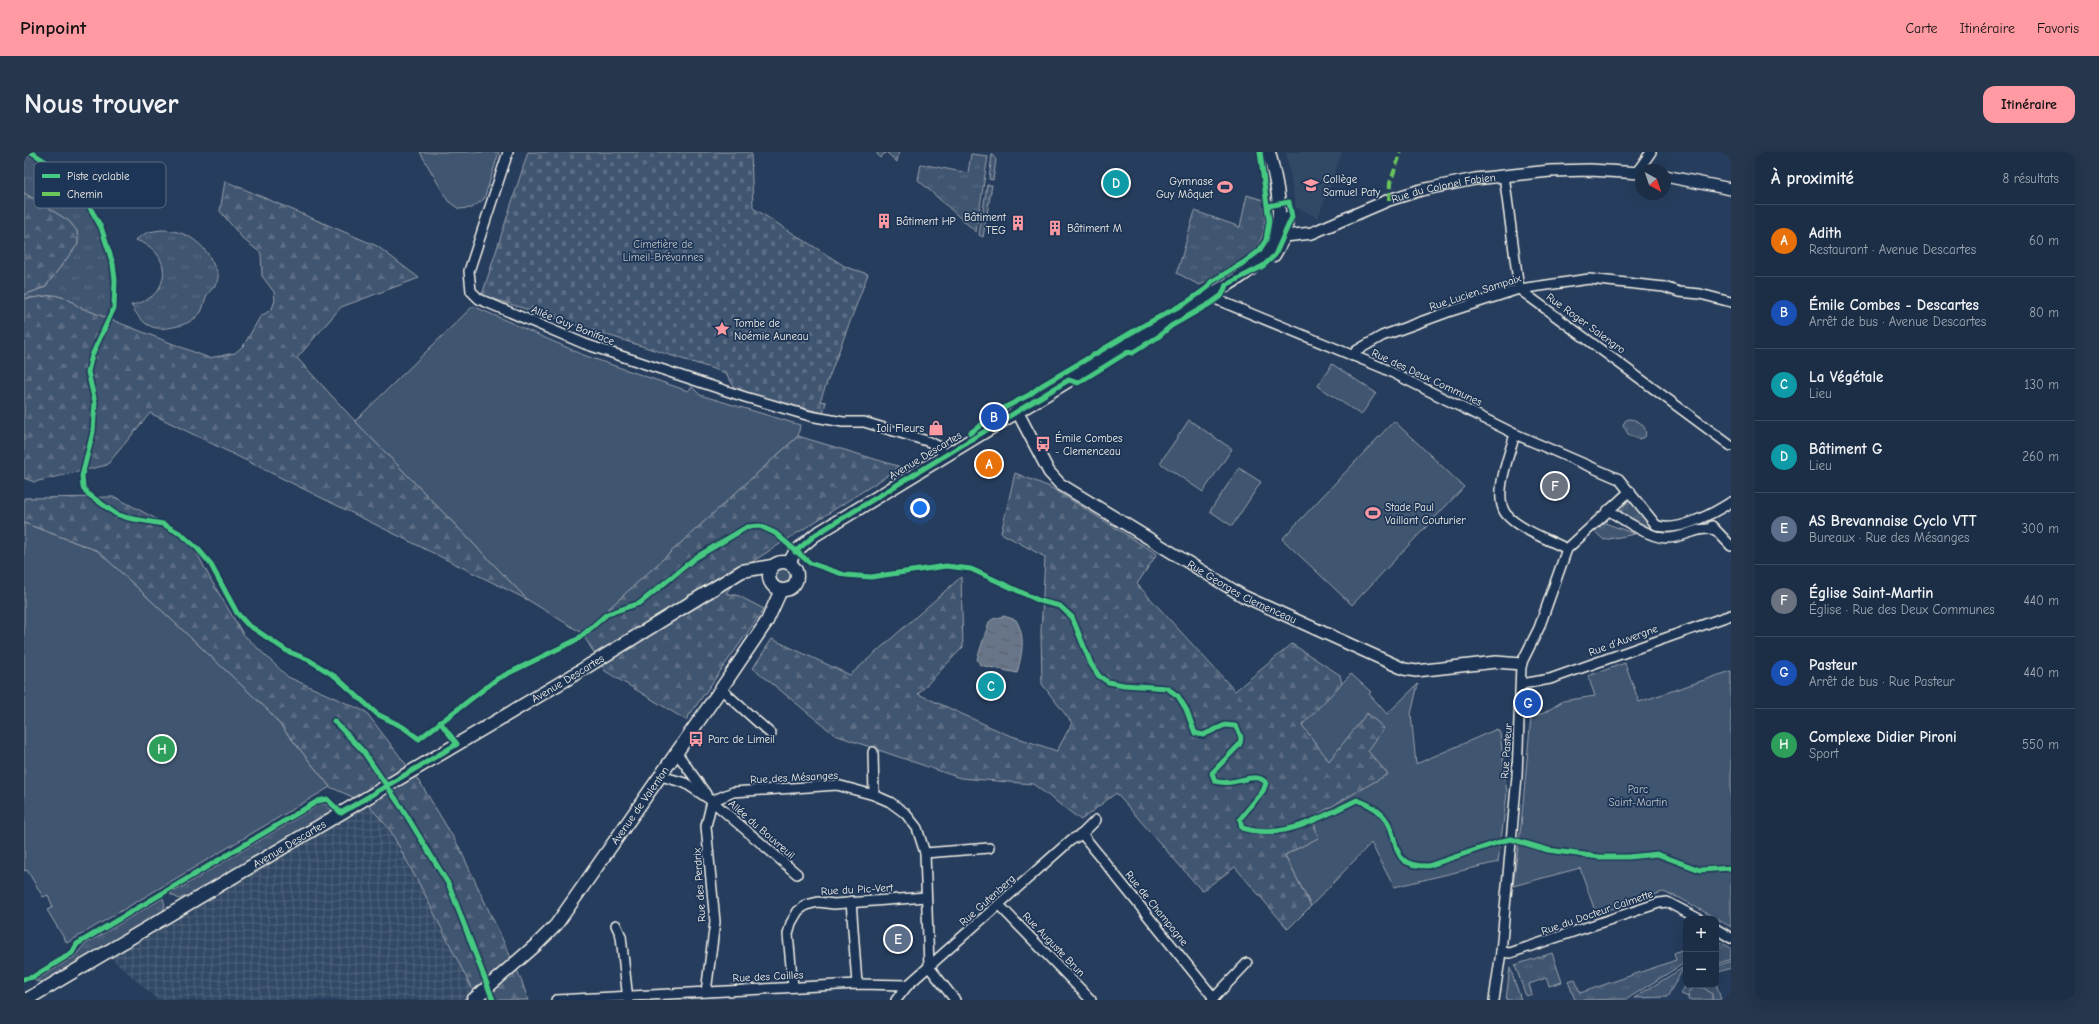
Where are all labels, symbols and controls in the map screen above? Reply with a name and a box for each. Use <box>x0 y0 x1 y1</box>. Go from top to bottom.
text: Pinpoint <box>20 17 86 39</box>
text: Carte <box>1906 20 1938 37</box>
text: Itinéraire <box>1960 20 2015 37</box>
text: Favoris <box>2037 20 2079 37</box>
button: Itinéraire <box>1983 86 2075 123</box>
text: Nous trouver <box>24 88 179 120</box>
legend <box>34 162 166 208</box>
north arrow <box>1635 164 1671 200</box>
pin: D <box>1103 168 1129 198</box>
text: À proximité <box>1771 169 1854 188</box>
text: Piste cyclable <box>67 170 130 183</box>
street label: Rue du Colonel Fabien <box>1390 171 1496 206</box>
text: 8 résultats <box>2003 171 2059 186</box>
place label: Collège Samuel Paty <box>1323 173 1381 199</box>
place label: Gymnase Guy Môquet <box>1156 175 1214 201</box>
school or university icon: Collège Samuel Paty <box>1302 176 1320 194</box>
sports icon: Gymnase Guy Môquet <box>1216 178 1234 196</box>
text: Chemin <box>67 188 103 201</box>
place label: Bâtiment TEG <box>964 211 1007 237</box>
building icon: Bâtiment HP <box>875 212 893 230</box>
building icon: Bâtiment TEG <box>1009 214 1027 232</box>
place label: Bâtiment HP <box>896 215 956 228</box>
building icon: Bâtiment M <box>1046 219 1064 237</box>
place label: Bâtiment M <box>1067 222 1122 235</box>
text: Adith <box>1809 224 1842 242</box>
text: A <box>1780 233 1788 248</box>
text: 60 m <box>2029 233 2059 248</box>
park label: Cimetière de Limeil-Brévannes <box>623 238 704 264</box>
text: Restaurant · Avenue Descartes <box>1809 242 1976 257</box>
street label: Rue Lucien Sampaix <box>1428 271 1523 313</box>
street label: Rue Roger Salengro <box>1544 290 1628 357</box>
text: Émile Combes - Descartes <box>1809 296 1979 314</box>
street label: Allée Guy Boniface <box>529 303 617 348</box>
text: B <box>1780 305 1788 320</box>
text: 80 m <box>2029 305 2059 320</box>
text: Arrêt de bus · Avenue Descartes <box>1809 314 1986 329</box>
place label: Tombe de Noémie Auneau <box>734 317 808 343</box>
place icon: Tombe de Noémie Auneau <box>713 320 731 338</box>
street label: Rue des Deux Communes <box>1369 346 1484 409</box>
text: La Végétale <box>1809 368 1883 386</box>
text: C <box>1780 377 1788 392</box>
text: 130 m <box>2024 377 2059 392</box>
text: Lieu <box>1809 386 1832 401</box>
pin: B <box>981 402 1007 432</box>
shop icon: Ioli Fleurs <box>927 419 945 437</box>
place label: Ioli Fleurs <box>876 422 924 435</box>
street label: Avenue Descartes <box>887 428 964 482</box>
place label: Émile Combes - Clemenceau <box>1055 431 1123 458</box>
bus stop icon: Émile Combes - Clemenceau <box>1034 435 1052 453</box>
text: Bâtiment G <box>1809 440 1883 458</box>
pin: A <box>976 449 1002 479</box>
text: D <box>1780 449 1788 464</box>
text: 260 m <box>2022 449 2059 464</box>
text: Lieu <box>1809 458 1832 473</box>
pin: F <box>1542 471 1568 501</box>
your location <box>910 498 930 518</box>
place label: Stade Paul Vaillant Couturier <box>1385 501 1466 527</box>
sports icon: Stade Paul Vaillant Couturier <box>1364 504 1382 522</box>
text: AS Brevannaise Cyclo VTT <box>1809 512 1977 530</box>
text: E <box>1780 521 1788 536</box>
text: 300 m <box>2021 521 2059 536</box>
text: Bureaux · Rue des Mésanges <box>1809 530 1970 545</box>
street label: Rue Georges Clemenceau <box>1185 558 1298 626</box>
text: Église Saint-Martin <box>1809 584 1934 602</box>
text: F <box>1780 593 1788 608</box>
text: 440 m <box>2023 593 2059 608</box>
text: Église · Rue des Deux Communes <box>1809 602 1995 617</box>
street label: Rue d'Auvergne <box>1587 622 1660 659</box>
street label: Avenue Descartes <box>529 652 607 706</box>
text: Pasteur <box>1809 656 1857 674</box>
text: G <box>1779 665 1789 680</box>
text: 440 m <box>2023 665 2059 680</box>
pin: C <box>978 671 1004 701</box>
text: Arrêt de bus · Rue Pasteur <box>1809 674 1955 689</box>
pin: G <box>1515 688 1541 718</box>
street label: Rue Pasteur <box>1498 722 1515 779</box>
text: Complexe Didier Pironi <box>1809 728 1957 746</box>
bus stop icon: Parc de Limeil <box>687 730 705 748</box>
place label: Parc de Limeil <box>708 733 775 746</box>
pin: H <box>149 734 175 764</box>
text: H <box>1779 737 1789 752</box>
text: 550 m <box>2022 737 2059 752</box>
text: Sport <box>1809 746 1839 761</box>
street label: Avenue de Valenton <box>608 764 672 847</box>
street label: Rue des Mésanges <box>750 769 839 786</box>
park label: Parc Saint-Martin <box>1609 783 1667 809</box>
street label: Allée du Bouvreuil <box>726 797 798 862</box>
street label: Avenue Descartes <box>251 817 329 871</box>
street label: Rue des Perdrix <box>690 847 709 922</box>
street label: Rue de Champagne <box>1122 868 1191 949</box>
street label: Rue Gutenberg <box>957 872 1018 929</box>
street label: Rue du Pic-Vert <box>820 881 894 898</box>
street label: Rue du Docteur Calmette <box>1540 887 1655 938</box>
street label: Rue Auguste Brun <box>1020 910 1088 979</box>
map controls <box>1683 916 1719 988</box>
button: + <box>1683 916 1719 952</box>
pin: E <box>885 924 911 954</box>
button: − <box>1683 952 1719 988</box>
street label: Rue des Cailles <box>732 968 804 985</box>

